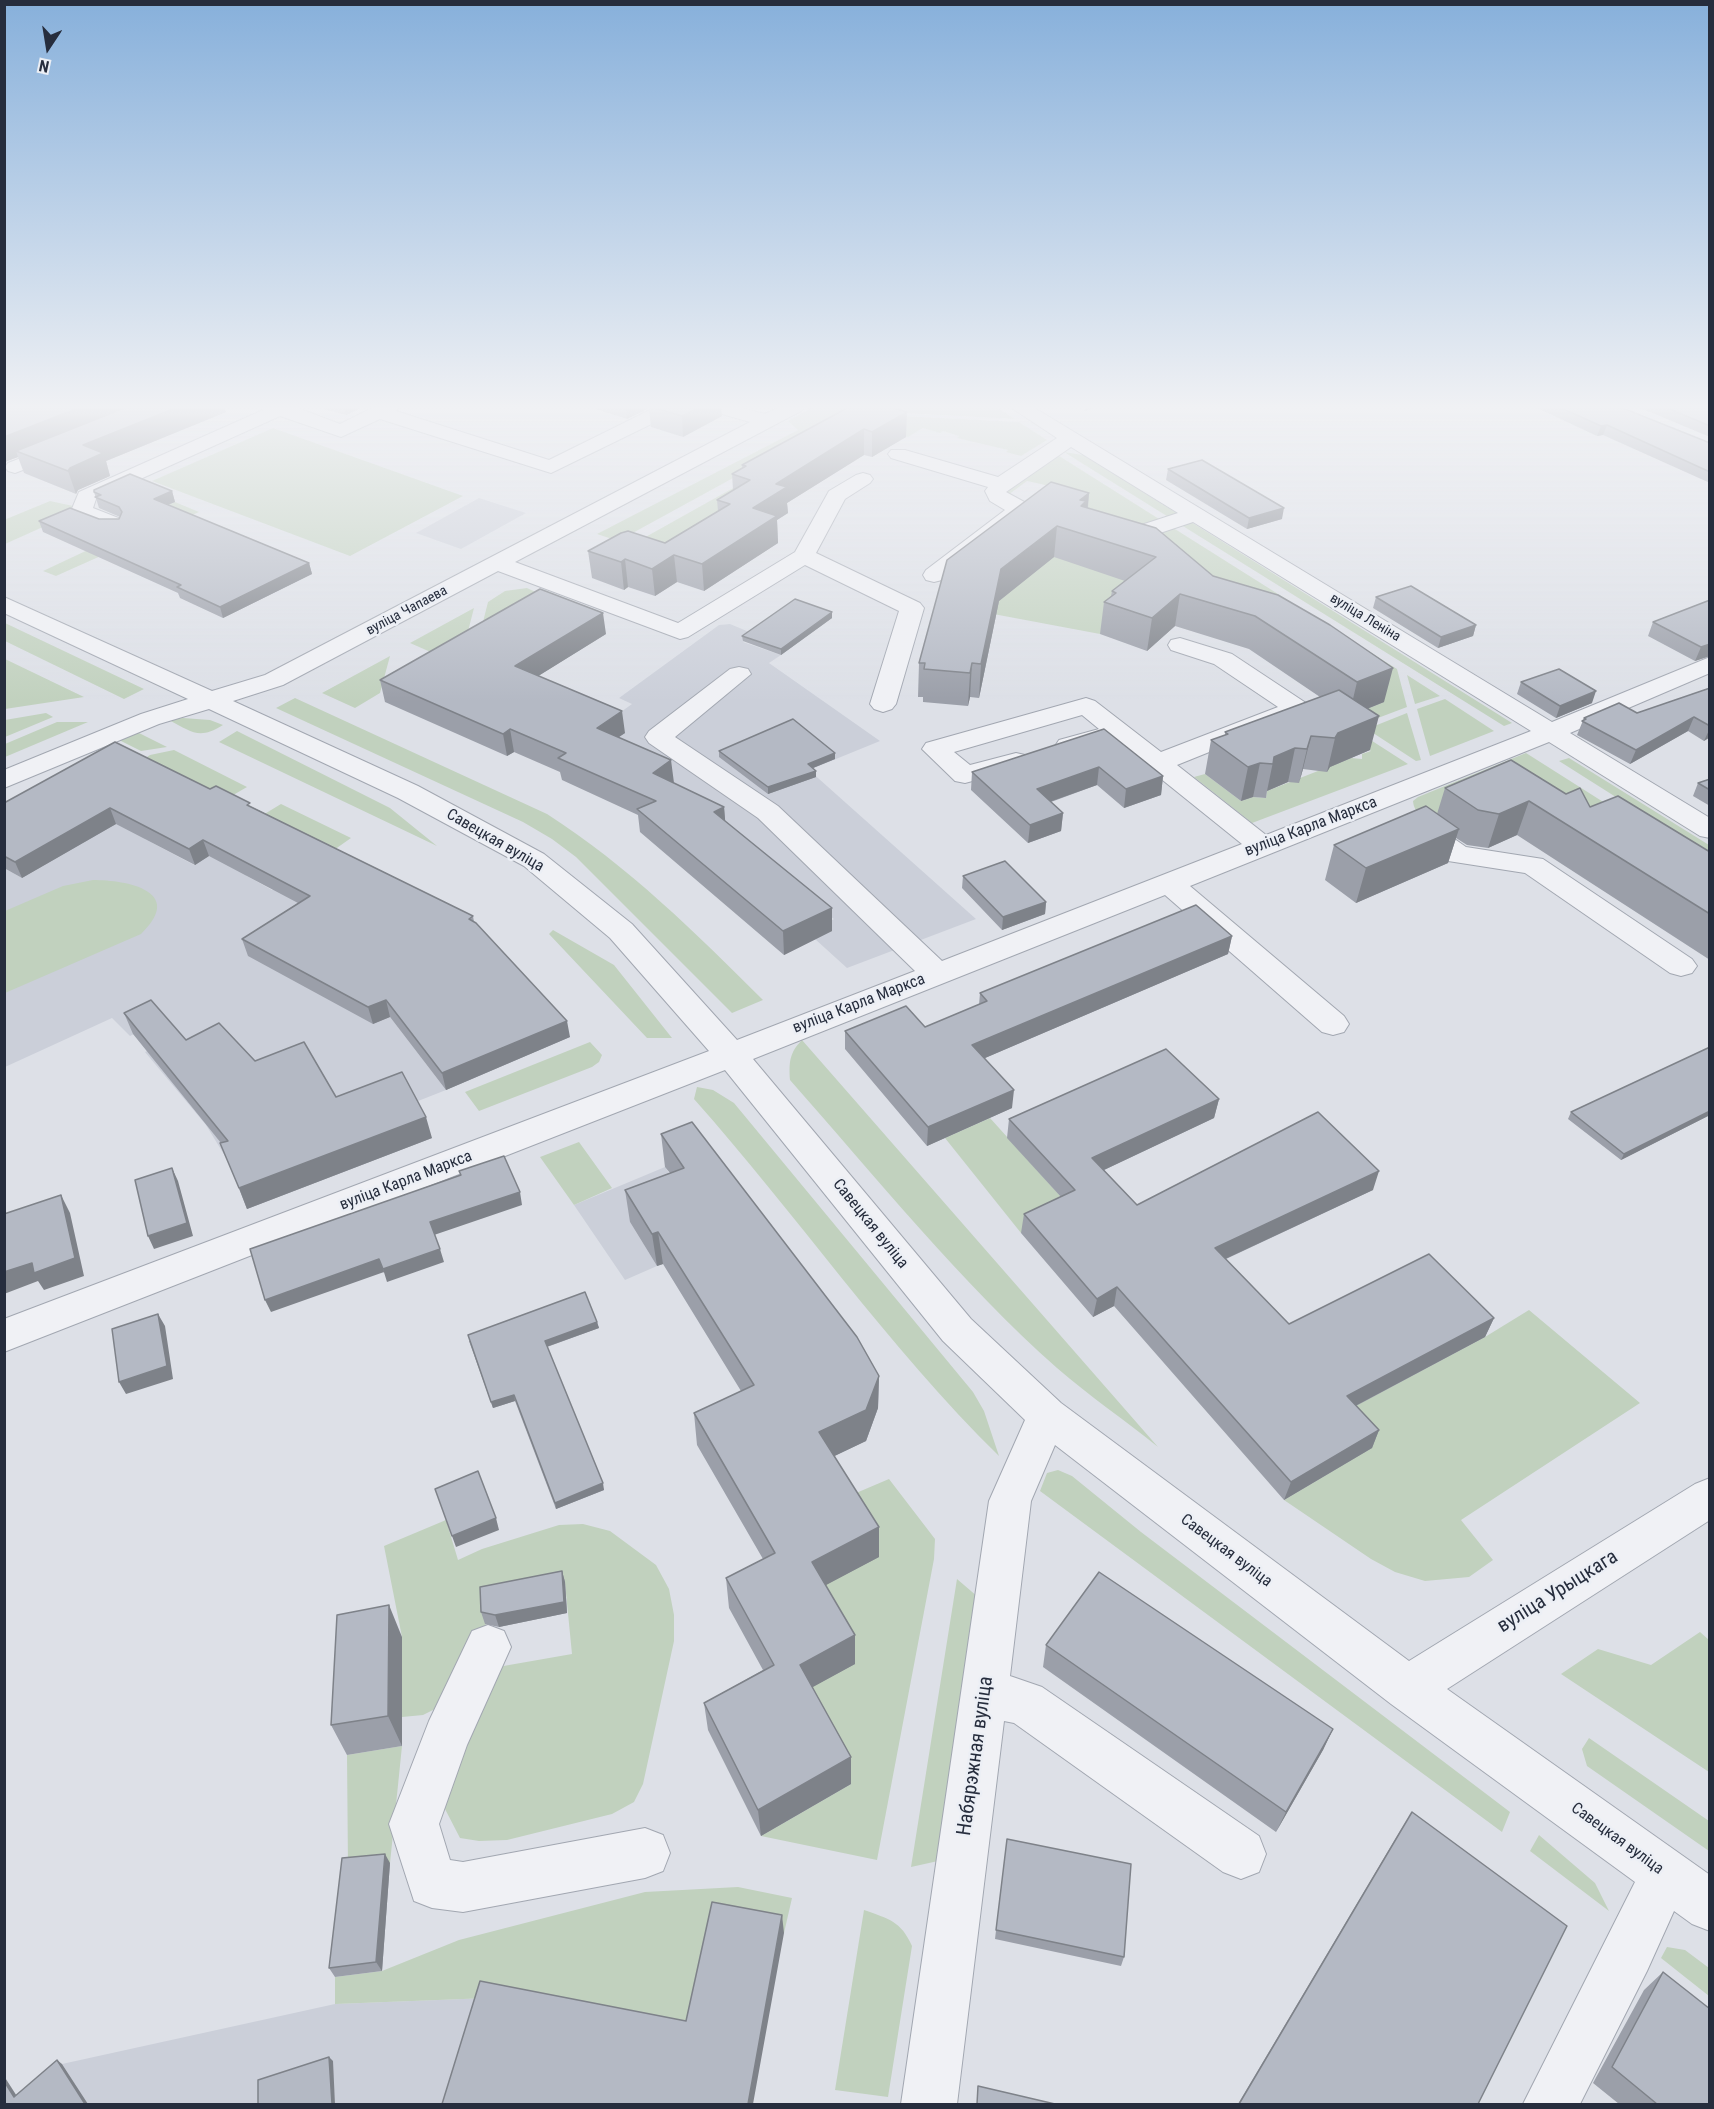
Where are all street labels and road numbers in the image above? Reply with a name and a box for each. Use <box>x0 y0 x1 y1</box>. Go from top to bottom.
street label: вуліца Чапаева <box>364 583 450 639</box>
street label: вуліца Леніна <box>1327 590 1403 646</box>
street label: вуліца Карла Маркса <box>1242 793 1380 861</box>
street label: Савецкая вуліца <box>443 805 547 877</box>
street label: вуліца Карла Маркса <box>790 970 928 1038</box>
street label: вуліца Карла Маркса <box>337 1147 475 1215</box>
street label: Савецкая вуліца <box>828 1175 912 1273</box>
street label: Савецкая вуліца <box>1176 1510 1276 1592</box>
street label: вуліца Урыцкага <box>1493 1545 1623 1639</box>
street label: Набярэжная вуліца <box>953 1675 999 1837</box>
street label: Савецкая вуліца <box>1567 1799 1667 1879</box>

